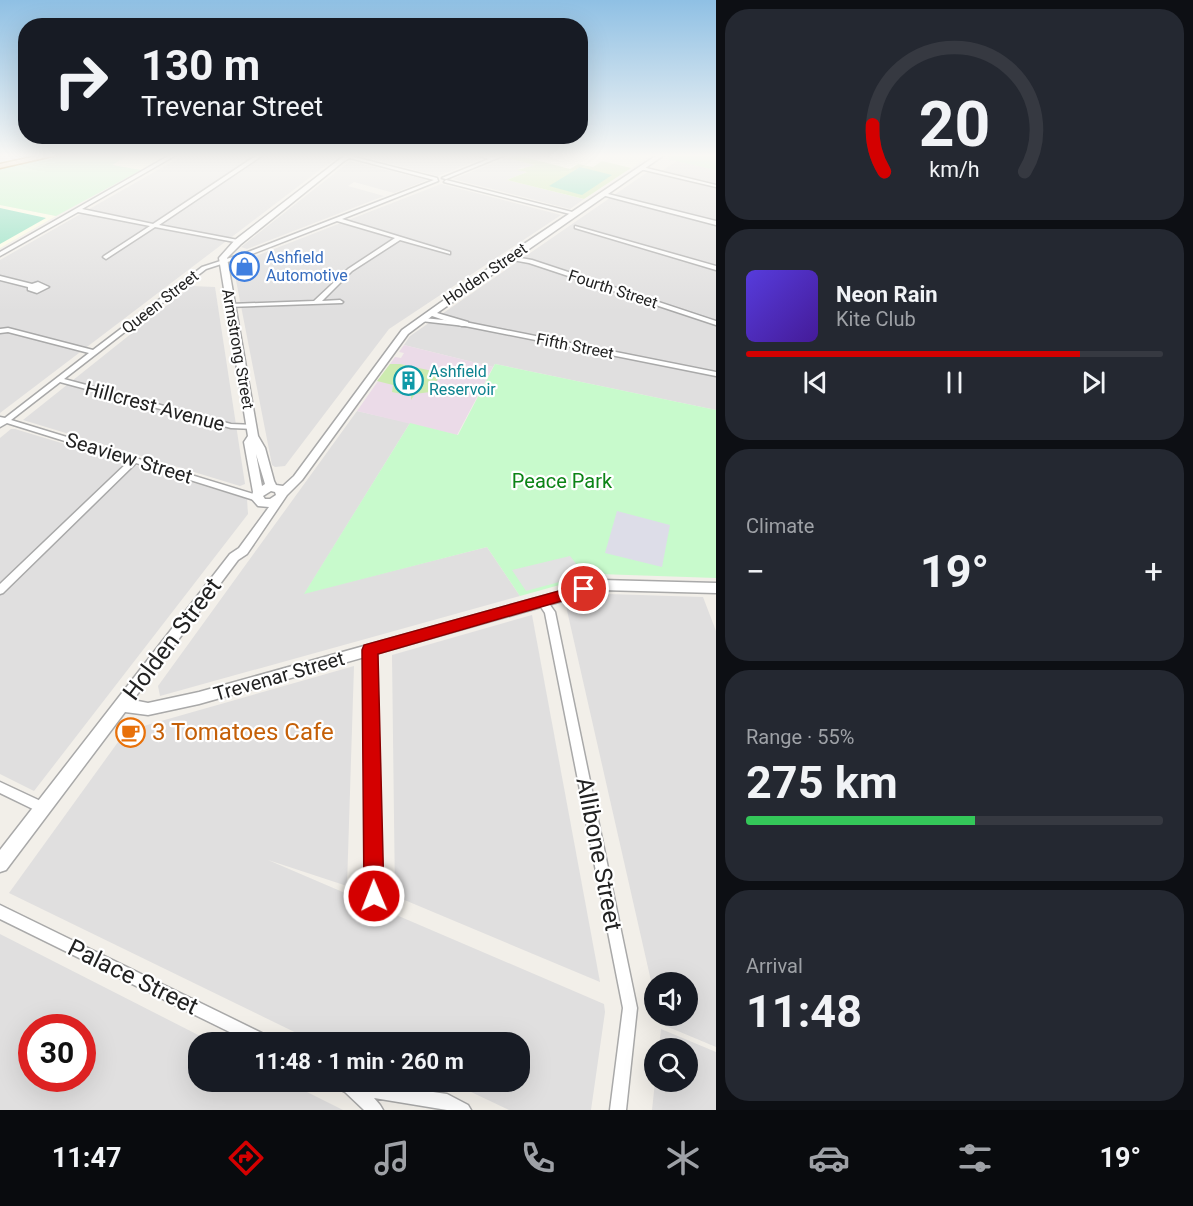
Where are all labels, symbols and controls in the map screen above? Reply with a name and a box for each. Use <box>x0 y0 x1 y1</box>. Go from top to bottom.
text: 130 m <box>141 41 260 90</box>
icon: right <box>42 42 120 120</box>
text: 20 <box>919 88 990 161</box>
text: Trevenar Street <box>141 91 323 123</box>
text: km/h <box>929 157 980 182</box>
street label: Holden Street <box>439 239 531 309</box>
place label: Ashfield Automotive <box>266 248 348 285</box>
shop icon: Ashfield Automotive <box>229 250 261 282</box>
street label: Queen Street <box>118 266 202 338</box>
street label: Fourth Street <box>566 266 660 312</box>
text: Neon Rain <box>836 282 938 307</box>
street label: Armstrong Street <box>218 287 258 411</box>
text: Kite Club <box>836 307 916 331</box>
street label: Fifth Street <box>535 329 615 363</box>
place label: Ashfield Reservoir <box>429 362 496 399</box>
building icon: Ashfield Reservoir <box>392 364 424 396</box>
icon: previous <box>799 366 832 399</box>
icon: pause <box>938 366 971 399</box>
icon: next <box>1077 366 1110 399</box>
street label: Hillcrest Avenue <box>82 376 228 436</box>
street label: Seaview Street <box>63 427 195 489</box>
park label: Peace Park <box>512 469 613 493</box>
text: Climate <box>746 514 814 538</box>
text: 19° <box>920 545 989 598</box>
text: − <box>746 552 765 591</box>
text: + <box>1144 552 1163 591</box>
pin <box>558 563 609 614</box>
street label: Holden Street <box>117 572 227 706</box>
icon: arrive <box>567 572 600 605</box>
street label: Trevenar Street <box>211 646 347 706</box>
cafe icon: 3 Tomatoes Cafe <box>115 716 147 748</box>
place label: 3 Tomatoes Cafe <box>152 718 334 746</box>
text: Range · 55% <box>746 725 854 749</box>
text: 275 km <box>746 756 898 809</box>
street label: Allibone Street <box>570 775 628 933</box>
position arrow <box>342 864 406 928</box>
street label: Palace Street <box>63 933 203 1021</box>
text: Arrival <box>746 954 803 978</box>
map controls <box>644 972 698 1092</box>
button: sound <box>644 972 698 1026</box>
text: 11:48 <box>746 985 862 1038</box>
speed limit sign: 30 <box>18 1014 96 1092</box>
button: search <box>644 1038 698 1092</box>
text: 11:48 · 1 min · 260 m <box>254 1049 464 1074</box>
icon: directions <box>225 1137 267 1179</box>
icon: music <box>371 1137 413 1179</box>
icon: phone <box>517 1137 559 1179</box>
icon: climate <box>662 1137 704 1179</box>
icon: car <box>808 1137 850 1179</box>
icon: filters <box>954 1137 996 1179</box>
text: 11:47 <box>52 1142 121 1174</box>
text: 19° <box>1100 1142 1141 1174</box>

